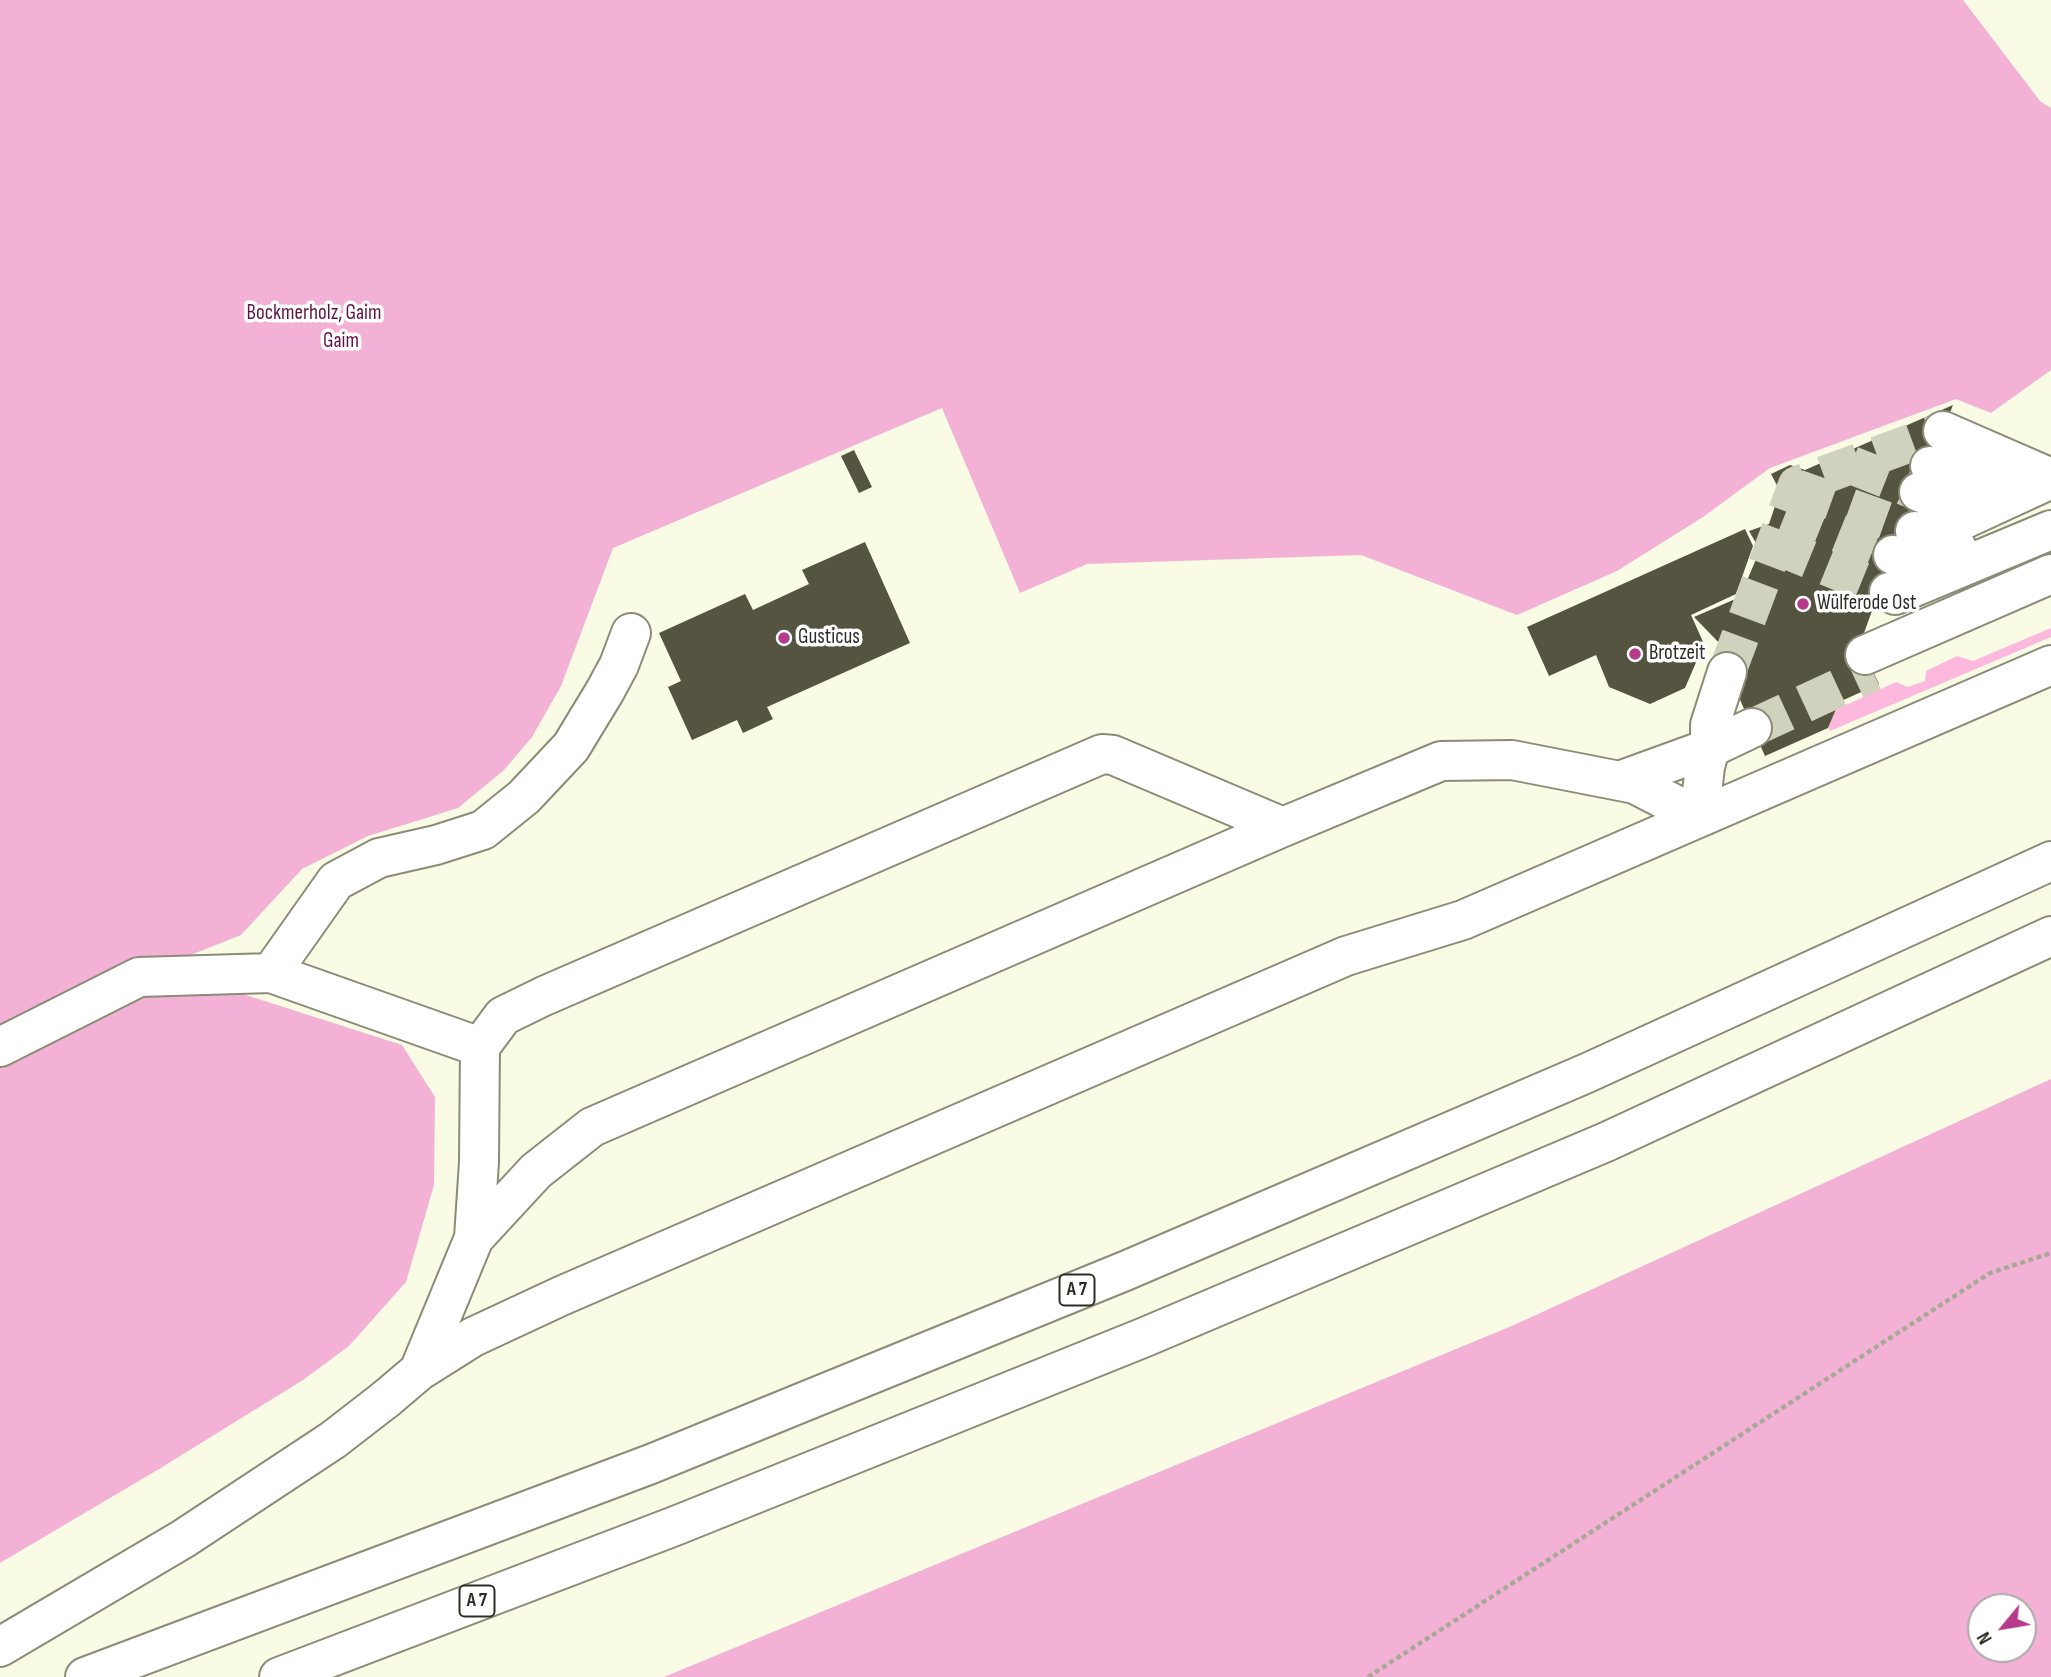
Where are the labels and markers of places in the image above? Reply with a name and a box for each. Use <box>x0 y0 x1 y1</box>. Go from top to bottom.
place label: Wülferode Ost <box>1817 591 1916 617</box>
marker: Wülferode Ost <box>1795 596 1811 612</box>
place label: Gusticus <box>798 625 860 651</box>
marker: Gusticus <box>776 630 792 646</box>
place label: Brotzeit <box>1649 641 1705 667</box>
marker: Brotzeit <box>1627 646 1643 662</box>

